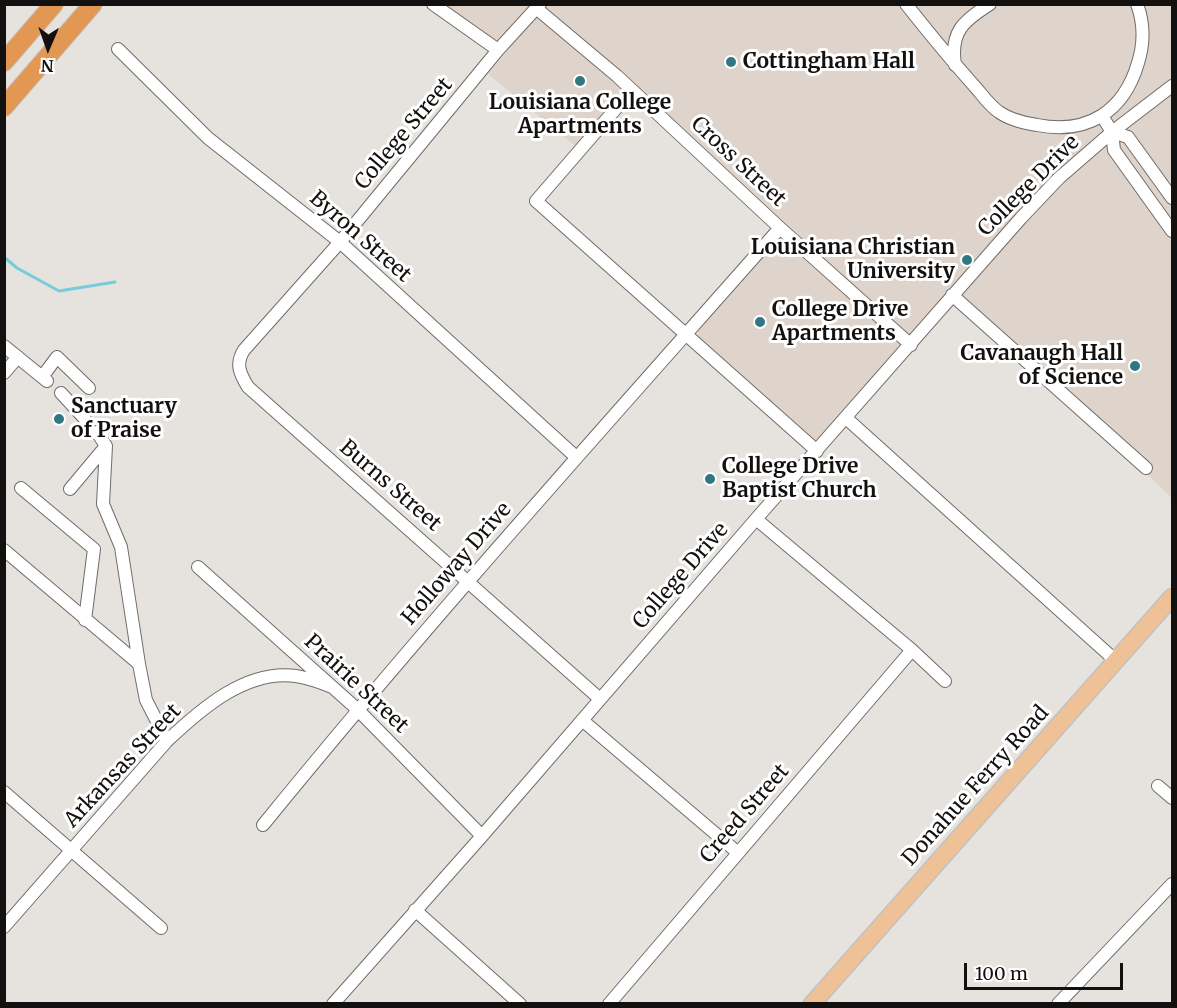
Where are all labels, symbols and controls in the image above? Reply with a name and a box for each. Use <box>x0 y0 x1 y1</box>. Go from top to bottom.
north arrow <box>18 18 78 78</box>
place label: Cottingham Hall <box>743 49 915 75</box>
marker: Cottingham Hall <box>724 55 738 69</box>
text: N <box>41 56 54 76</box>
street label: College Street <box>350 73 458 195</box>
marker: Louisiana College Apartments <box>573 74 587 88</box>
place label: Louisiana College Apartments <box>489 90 671 140</box>
street label: Cross Street <box>685 112 791 212</box>
street label: College Drive <box>973 130 1085 242</box>
street label: Byron Street <box>304 186 416 288</box>
place label: Louisiana Christian University <box>751 235 955 285</box>
marker: Louisiana Christian University <box>960 253 974 267</box>
place label: College Drive Apartments <box>772 297 908 347</box>
marker: College Drive Apartments <box>753 315 767 329</box>
place label: Cavanaugh Hall of Science <box>961 341 1123 391</box>
marker: Cavanaugh Hall of Science <box>1128 359 1142 373</box>
place label: Sanctuary of Praise <box>71 394 177 444</box>
marker: Sanctuary of Praise <box>52 412 66 426</box>
street label: Burns Street <box>334 435 446 537</box>
place label: College Drive Baptist Church <box>722 454 877 504</box>
marker: College Drive Baptist Church <box>703 472 717 486</box>
street label: Holloway Drive <box>397 498 517 630</box>
street label: College Drive <box>628 518 734 634</box>
street label: Prairie Street <box>299 629 413 739</box>
street label: Arkansas Street <box>59 699 187 833</box>
street label: Donahue Ferry Road <box>898 701 1054 871</box>
street label: Creed Street <box>695 759 795 869</box>
scale bar <box>967 951 1126 989</box>
text: 100 m <box>975 962 1028 985</box>

